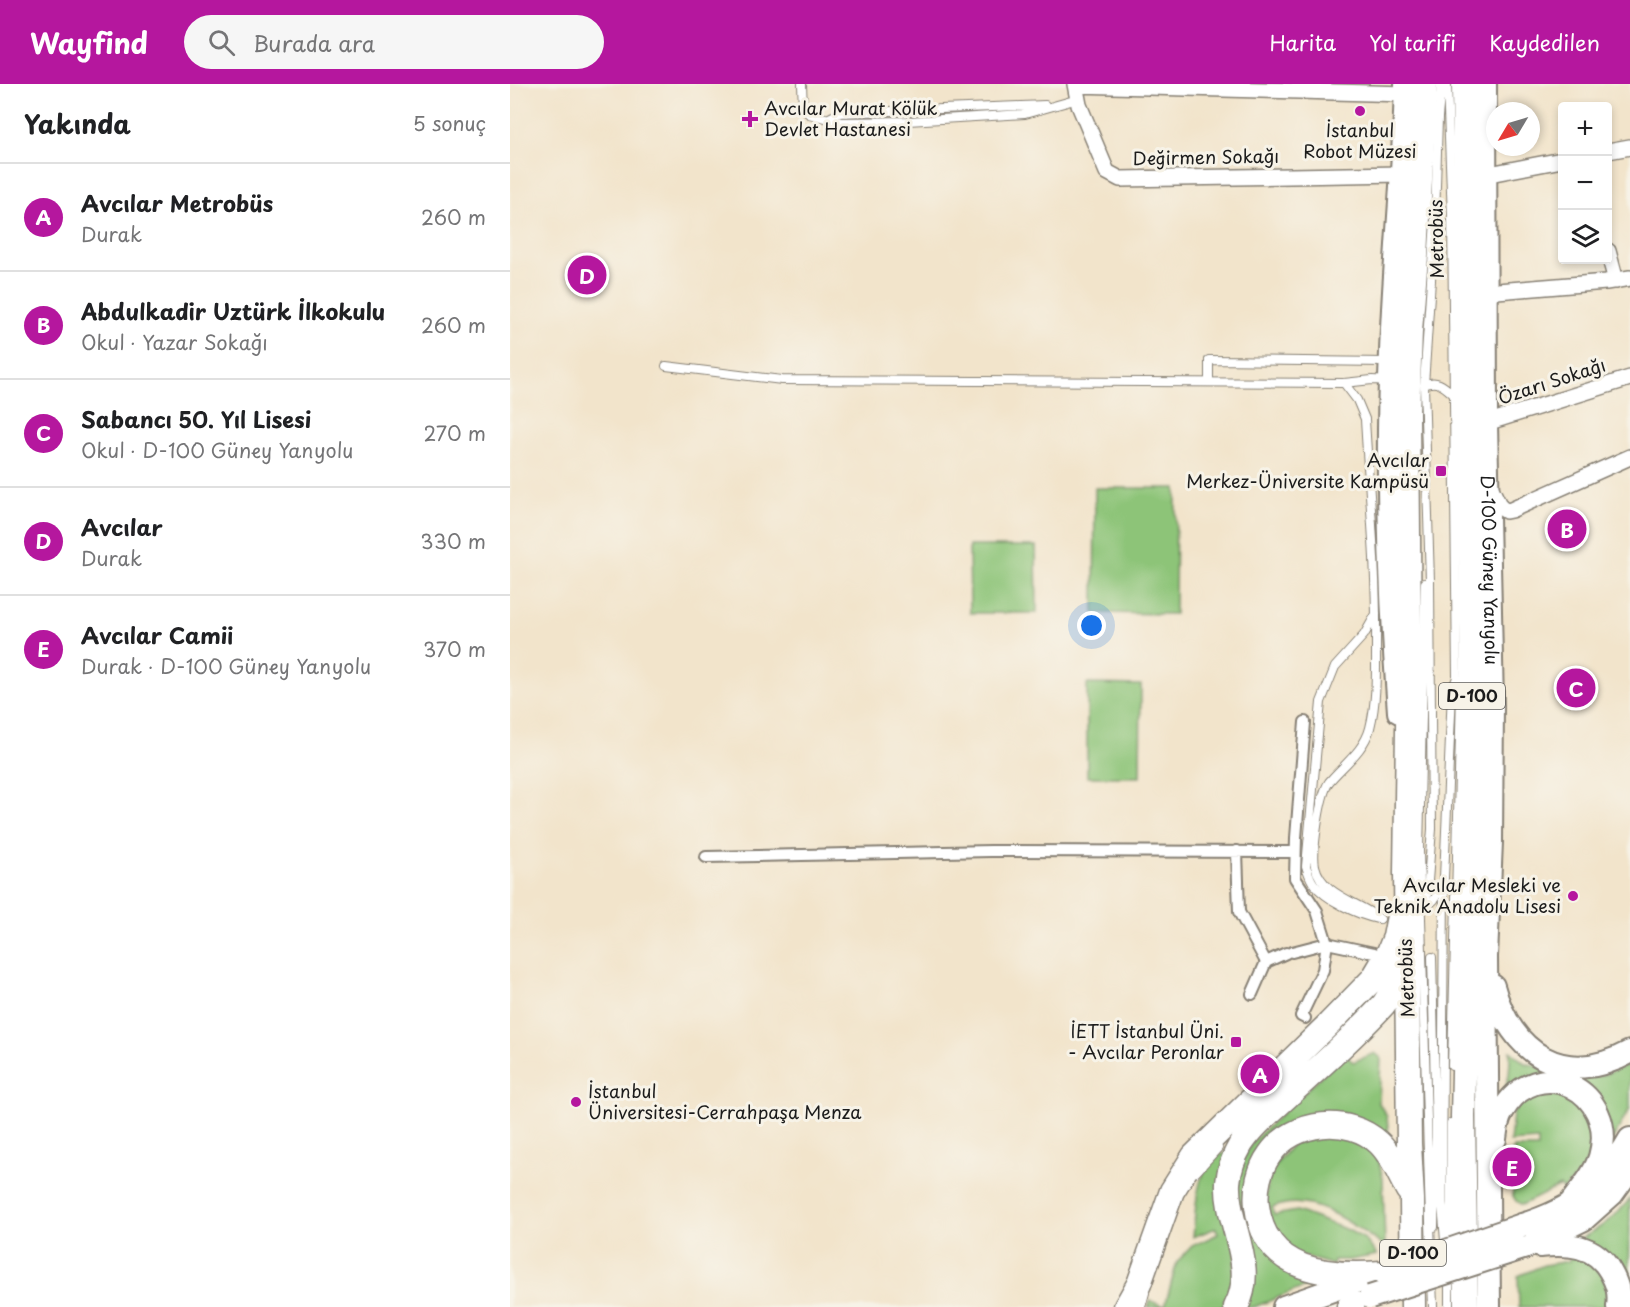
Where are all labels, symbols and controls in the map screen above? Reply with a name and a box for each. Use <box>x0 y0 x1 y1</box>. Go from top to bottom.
search box <box>184 15 604 69</box>
text: Wayfind <box>30 21 148 64</box>
icon: search <box>205 26 238 59</box>
text: Burada ara <box>253 26 375 59</box>
text: Harita <box>1269 26 1336 58</box>
text: Yol tarifi <box>1369 26 1456 58</box>
text: Kaydedilen <box>1489 26 1600 58</box>
place label: Avcılar Murat Kölük Devlet Hastanesi <box>764 94 938 142</box>
north arrow <box>1486 102 1540 156</box>
map controls <box>1558 102 1612 264</box>
button: + <box>1558 102 1612 156</box>
text: Yakında <box>24 104 131 143</box>
marker: İstanbul Robot Müzesi <box>1353 104 1367 118</box>
text: 5 sonuç <box>413 108 486 138</box>
marker: Avcılar Murat Kölük Devlet Hastanesi <box>741 110 759 128</box>
place label: İstanbul Robot Müzesi <box>1303 116 1417 164</box>
street label: Değirmen Sokağı <box>1132 142 1279 171</box>
button: − <box>1558 156 1612 210</box>
text: Avcılar Metrobüs <box>81 186 273 219</box>
street label: Metrobüs <box>1421 199 1450 279</box>
text: A <box>36 202 51 232</box>
text: 260 m <box>421 202 486 232</box>
button: layers <box>1558 210 1612 264</box>
text: Durak <box>81 219 142 249</box>
pin: D <box>568 252 607 297</box>
text: Abdulkadir Uztürk İlkokulu <box>81 294 385 327</box>
text: B <box>37 310 50 340</box>
text: 260 m <box>421 310 486 340</box>
text: Okul · Yazar Sokağı <box>81 327 268 357</box>
street label: Özarı Sokağı <box>1494 350 1609 411</box>
text: Sabancı 50. Yıl Lisesi <box>81 402 311 435</box>
text: C <box>36 418 51 448</box>
text: 270 m <box>423 418 486 448</box>
text: Okul · D-100 Güney Yanyolu <box>81 435 353 465</box>
place label: Avcılar Merkez-Üniversite Kampüsü <box>1186 446 1430 494</box>
marker: Avcılar Merkez-Üniversite Kampüsü <box>1434 464 1448 478</box>
street label: D-100 Güney Yanyolu <box>1475 475 1506 665</box>
pin: B <box>1548 506 1586 552</box>
text: Avcılar <box>81 510 163 543</box>
text: D <box>36 526 51 556</box>
text: 330 m <box>420 526 486 556</box>
text: Durak <box>81 543 142 573</box>
your location <box>1077 611 1106 640</box>
text: Avcılar Camii <box>81 618 233 651</box>
text: E <box>37 634 50 664</box>
text: 370 m <box>423 634 486 664</box>
text: Durak · D-100 Güney Yanyolu <box>81 651 371 681</box>
pin: C <box>1556 666 1596 710</box>
road number: D-100 <box>1439 683 1505 709</box>
place label: Avcılar Mesleki ve Teknik Anadolu Lisesi <box>1373 871 1561 919</box>
marker: Avcılar Mesleki ve Teknik Anadolu Lisesi <box>1566 889 1580 903</box>
street label: Metrobüs <box>1391 938 1420 1018</box>
place label: İETT İstanbul Üni. - Avcılar Peronlar <box>1068 1017 1225 1065</box>
marker: İETT İstanbul Üni. - Avcılar Peronlar <box>1229 1035 1243 1049</box>
pin: A <box>1240 1052 1280 1096</box>
place label: İstanbul Üniversitesi-Cerrahpaşa Menza <box>588 1077 862 1125</box>
marker: İstanbul Üniversitesi-Cerrahpaşa Menza <box>569 1095 583 1109</box>
pin: E <box>1492 1144 1532 1190</box>
road number: D-100 <box>1380 1240 1446 1266</box>

